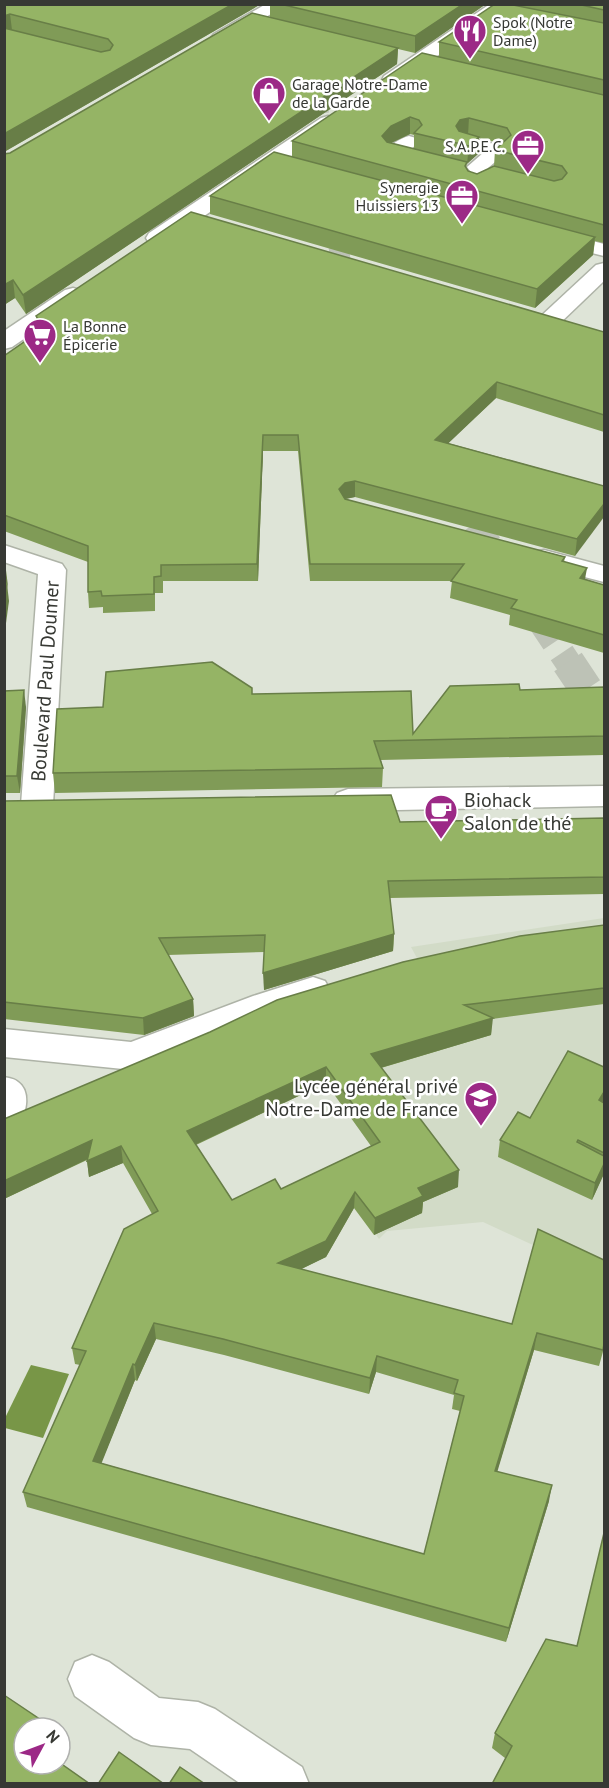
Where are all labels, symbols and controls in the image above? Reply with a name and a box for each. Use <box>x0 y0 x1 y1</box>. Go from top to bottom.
place label: Spok (Notre Dame) <box>493 12 573 50</box>
restaurant icon: Spok (Notre Dame) <box>452 13 488 60</box>
place label: Garage Notre-Dame de la Garde <box>292 74 428 112</box>
shop icon: Garage Notre-Dame de la Garde <box>251 75 287 122</box>
office icon: S.A.P.E.C. <box>510 128 546 175</box>
place label: S.A.P.E.C. <box>445 136 505 156</box>
place label: Synergie Huissiers 13 <box>356 177 439 215</box>
office icon: Synergie Huissiers 13 <box>444 178 480 225</box>
place label: La Bonne Épicerie <box>63 316 127 354</box>
supermarket icon: La Bonne Épicerie <box>22 317 58 364</box>
street label: Boulevard Paul Doumer <box>25 579 65 782</box>
place label: Biohack Salon de thé <box>464 787 572 836</box>
cafe icon: Biohack Salon de thé <box>423 793 459 840</box>
place label: Lycée général privé Notre-Dame de France <box>265 1073 458 1122</box>
school or university icon: Lycée général privé Notre-Dame de France <box>463 1080 499 1127</box>
north arrow <box>12 1716 72 1776</box>
text: N <box>42 1726 64 1747</box>

